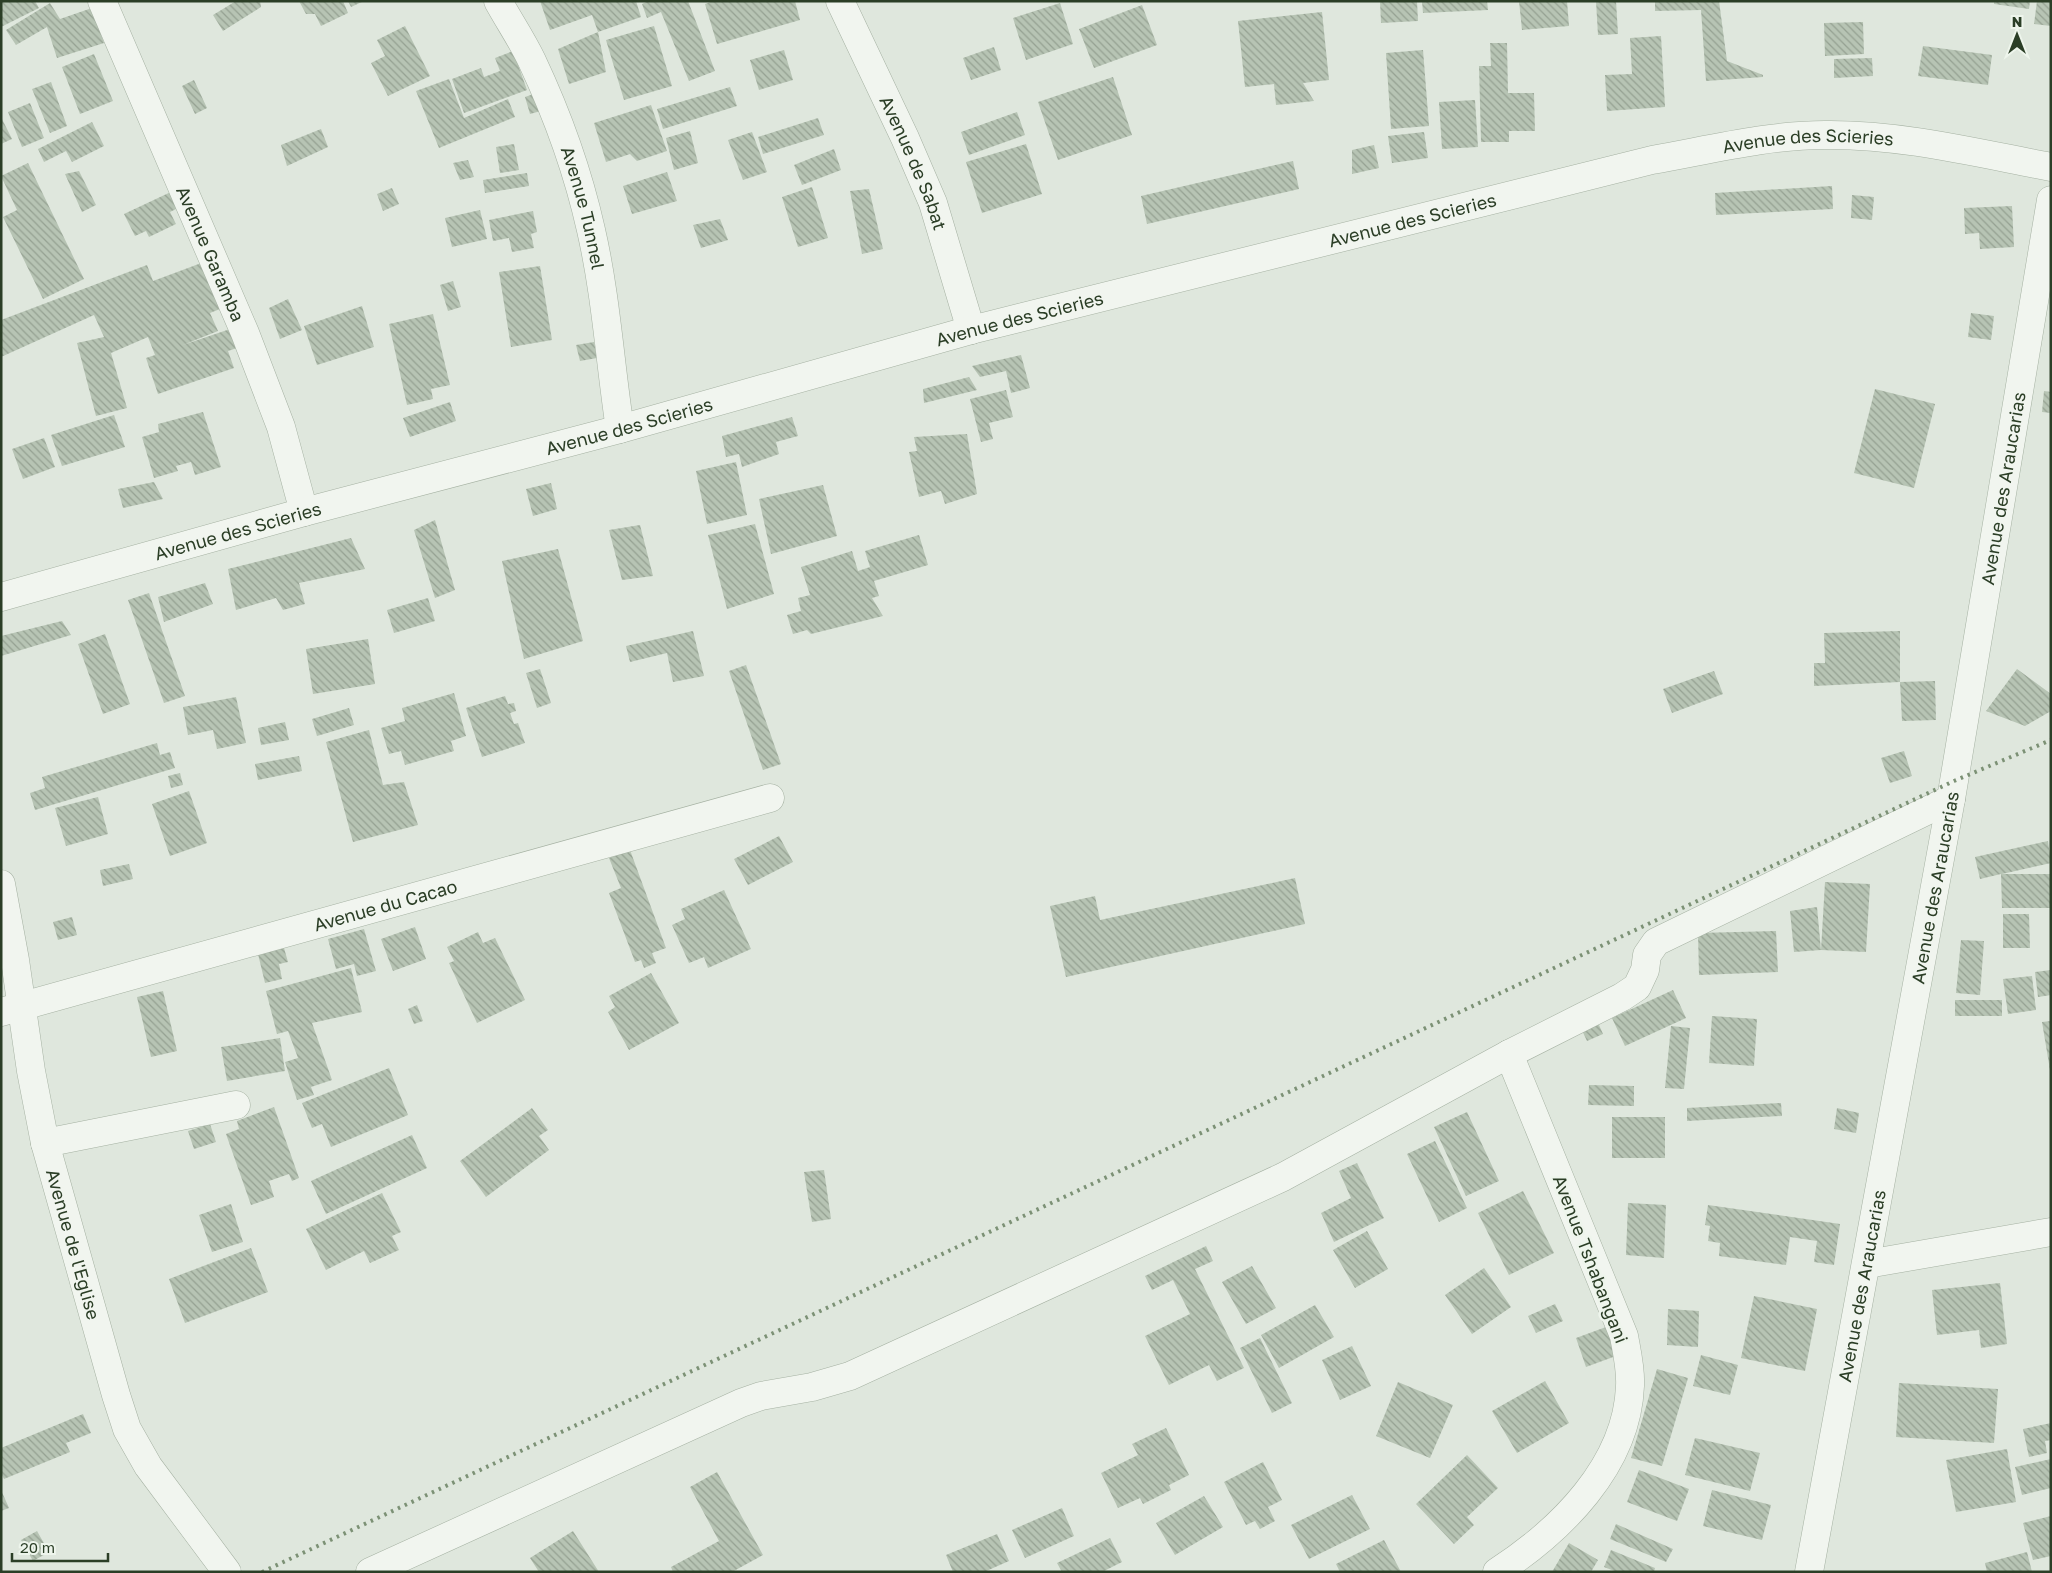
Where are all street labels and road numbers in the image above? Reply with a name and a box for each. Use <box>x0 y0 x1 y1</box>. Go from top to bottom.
street label: Avenue de Sabat <box>875 92 951 233</box>
street label: Avenue des Scieries <box>1721 124 1895 157</box>
street label: Avenue Tunnel <box>557 143 610 271</box>
street label: Avenue Garamba <box>172 183 250 325</box>
street label: Avenue des Scieries <box>1326 188 1499 251</box>
street label: Avenue des Scieries <box>933 286 1106 350</box>
street label: Avenue des Araucarias <box>1976 390 2030 586</box>
street label: Avenue des Scieries <box>543 392 715 459</box>
street label: Avenue des Scieries <box>152 497 324 564</box>
street label: Avenue des Araucarias <box>1906 790 1963 985</box>
street label: Avenue du Cacao <box>311 875 460 935</box>
street label: Avenue de l'Eglise <box>42 1166 105 1322</box>
street label: Avenue Tshabangani <box>1549 1172 1633 1346</box>
street label: Avenue des Araucarias <box>1833 1188 1890 1384</box>

